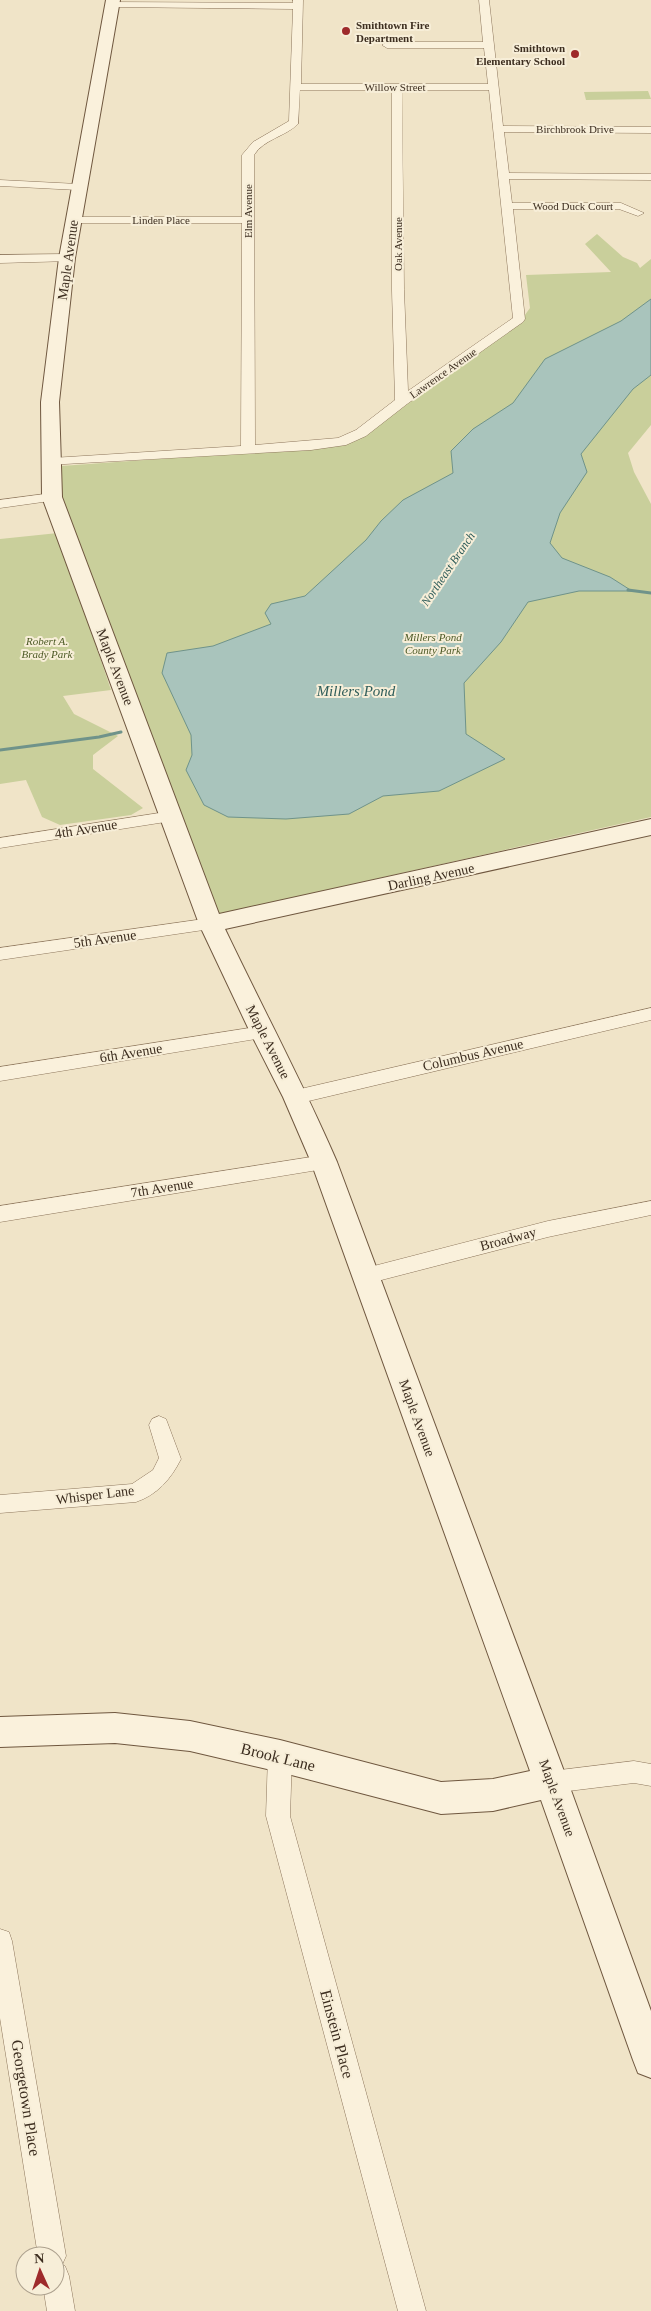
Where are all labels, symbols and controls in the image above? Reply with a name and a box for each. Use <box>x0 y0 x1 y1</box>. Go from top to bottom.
place label: Smithtown Fire Department <box>356 19 430 44</box>
marker: Smithtown Fire Department <box>340 25 352 37</box>
place label: Smithtown Elementary School <box>476 42 565 67</box>
marker: Smithtown Elementary School <box>569 48 581 60</box>
street label: Willow Street <box>365 81 425 93</box>
street label: Birchbrook Drive <box>536 123 614 135</box>
street label: Elm Avenue <box>242 184 254 238</box>
street label: Wood Duck Court <box>533 200 613 212</box>
street label: Linden Place <box>132 214 190 226</box>
street label: Oak Avenue <box>392 217 404 271</box>
street label: Maple Avenue <box>55 219 81 301</box>
street label: Lawrence Avenue <box>407 345 479 401</box>
water label: Northeast Branch <box>418 530 478 609</box>
street label: Maple Avenue <box>93 627 137 707</box>
park label: Millers Pond County Park <box>403 631 462 656</box>
park label: Robert A. Brady Park <box>21 635 74 660</box>
water label: Millers Pond <box>316 683 396 699</box>
street label: 4th Avenue <box>54 817 118 841</box>
street label: Darling Avenue <box>386 861 476 893</box>
street label: 5th Avenue <box>73 927 137 951</box>
street label: Maple Avenue <box>243 1003 293 1081</box>
street label: Columbus Avenue <box>421 1036 525 1074</box>
street label: 6th Avenue <box>99 1041 163 1065</box>
street label: 7th Avenue <box>130 1176 194 1200</box>
street label: Broadway <box>478 1224 538 1254</box>
street label: Maple Avenue <box>396 1377 438 1459</box>
street label: Whisper Lane <box>55 1483 135 1507</box>
street label: Brook Lane <box>239 1740 317 1774</box>
street label: Maple Avenue <box>536 1757 578 1839</box>
street label: Einstein Place <box>317 1988 357 2080</box>
street label: Georgetown Place <box>7 2039 44 2157</box>
north arrow <box>15 2246 65 2296</box>
text: N <box>34 2251 45 2266</box>

